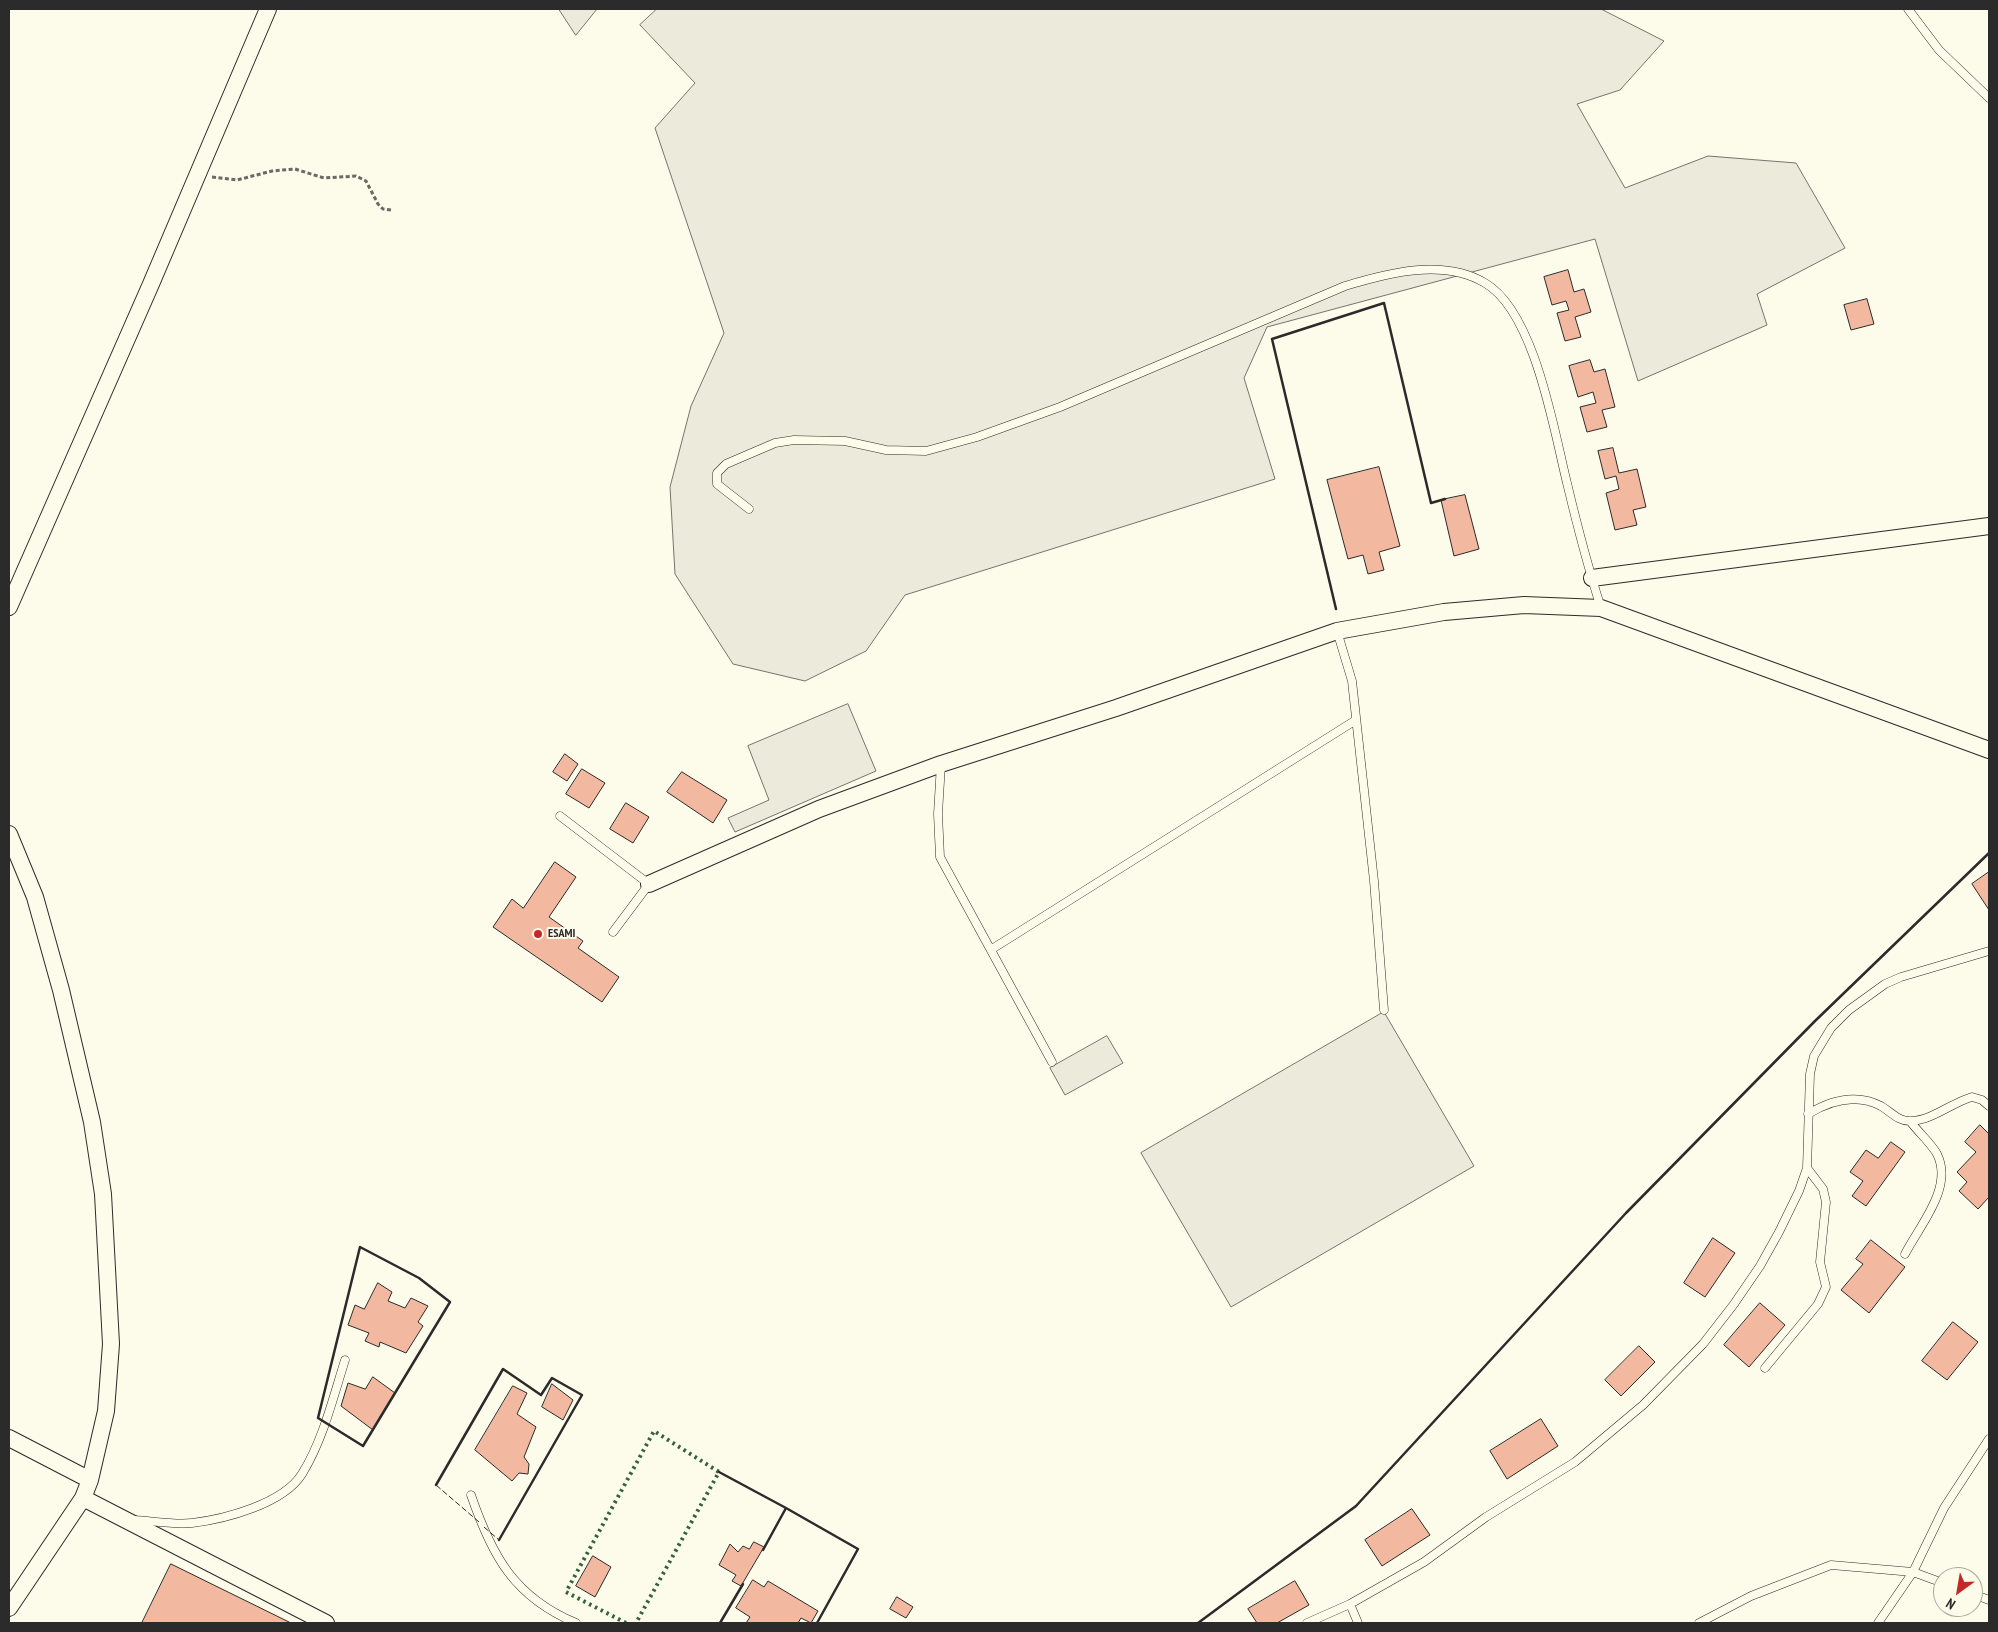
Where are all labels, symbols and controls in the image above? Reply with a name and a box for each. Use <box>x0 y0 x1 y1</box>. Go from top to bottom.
place label: ESAMI <box>548 927 575 941</box>
marker: ESAMI <box>532 928 544 940</box>
north arrow <box>1933 1567 1983 1617</box>
text: N <box>1943 1594 1959 1614</box>

